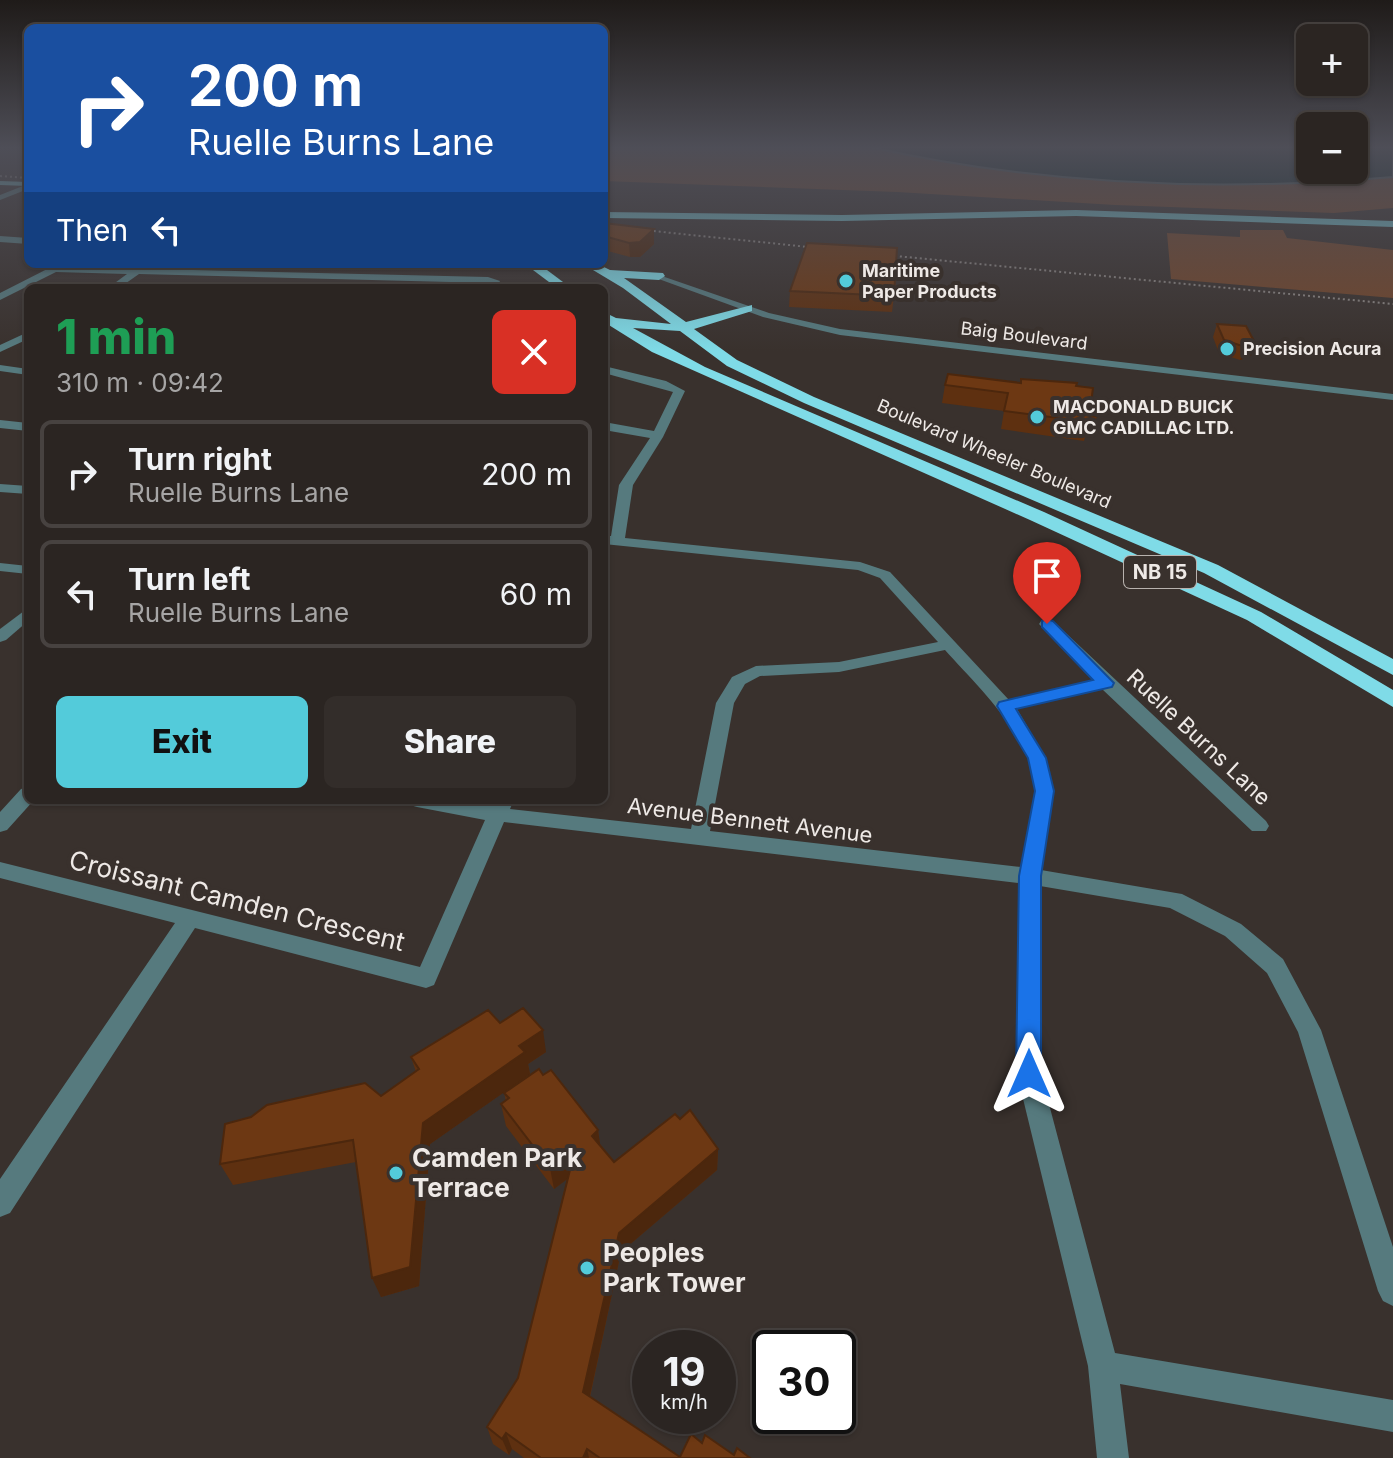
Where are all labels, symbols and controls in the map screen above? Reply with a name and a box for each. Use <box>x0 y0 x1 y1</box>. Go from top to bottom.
map controls <box>1296 24 1368 184</box>
button: + <box>1296 24 1368 96</box>
text: 200 m <box>188 52 363 120</box>
icon: right <box>56 56 160 160</box>
button: − <box>1296 112 1368 184</box>
text: Ruelle Burns Lane <box>188 120 494 164</box>
icon: left <box>144 208 188 252</box>
text: Then <box>56 212 128 248</box>
place label: Maritime Paper Products <box>862 260 997 302</box>
marker: Maritime Paper Products <box>837 272 855 290</box>
text: 1 min <box>56 307 176 366</box>
button: close <box>492 310 576 394</box>
street label: Baig Boulevard <box>959 317 1089 354</box>
place label: Precision Acura <box>1243 338 1382 359</box>
marker: Precision Acura <box>1218 340 1236 358</box>
text: 310 m · 09:42 <box>56 367 224 398</box>
street label: Boulevard Wheeler Boulevard <box>874 395 1114 512</box>
place label: MACDONALD BUICK GMC CADILLAC LTD. <box>1053 396 1235 438</box>
marker: MACDONALD BUICK GMC CADILLAC LTD. <box>1028 408 1046 426</box>
text: Turn right <box>128 441 272 477</box>
icon: right <box>60 452 104 496</box>
text: 200 m <box>481 456 572 492</box>
text: Ruelle Burns Lane <box>128 477 349 508</box>
pin <box>1013 542 1081 624</box>
icon: arrive <box>1025 554 1069 598</box>
road number: NB 15 <box>1124 556 1196 588</box>
text: Turn left <box>128 561 250 597</box>
icon: left <box>60 572 104 616</box>
text: 60 m <box>500 576 572 612</box>
text: Ruelle Burns Lane <box>128 597 349 628</box>
street label: Ruelle Burns Lane <box>1122 664 1276 810</box>
button: Exit <box>56 696 308 788</box>
button: Share <box>324 696 576 788</box>
street label: Avenue Bennett Avenue <box>626 792 874 848</box>
street label: Croissant Camden Crescent <box>66 844 408 957</box>
position arrow <box>987 1032 1071 1116</box>
place label: Camden Park Terrace <box>412 1142 582 1203</box>
marker: Camden Park Terrace <box>387 1164 405 1182</box>
place label: Peoples Park Tower <box>603 1237 746 1298</box>
marker: Peoples Park Tower <box>578 1259 596 1277</box>
speed limit sign: 30 <box>752 1330 856 1434</box>
text: 19 <box>662 1347 706 1396</box>
text: km/h <box>660 1390 708 1414</box>

